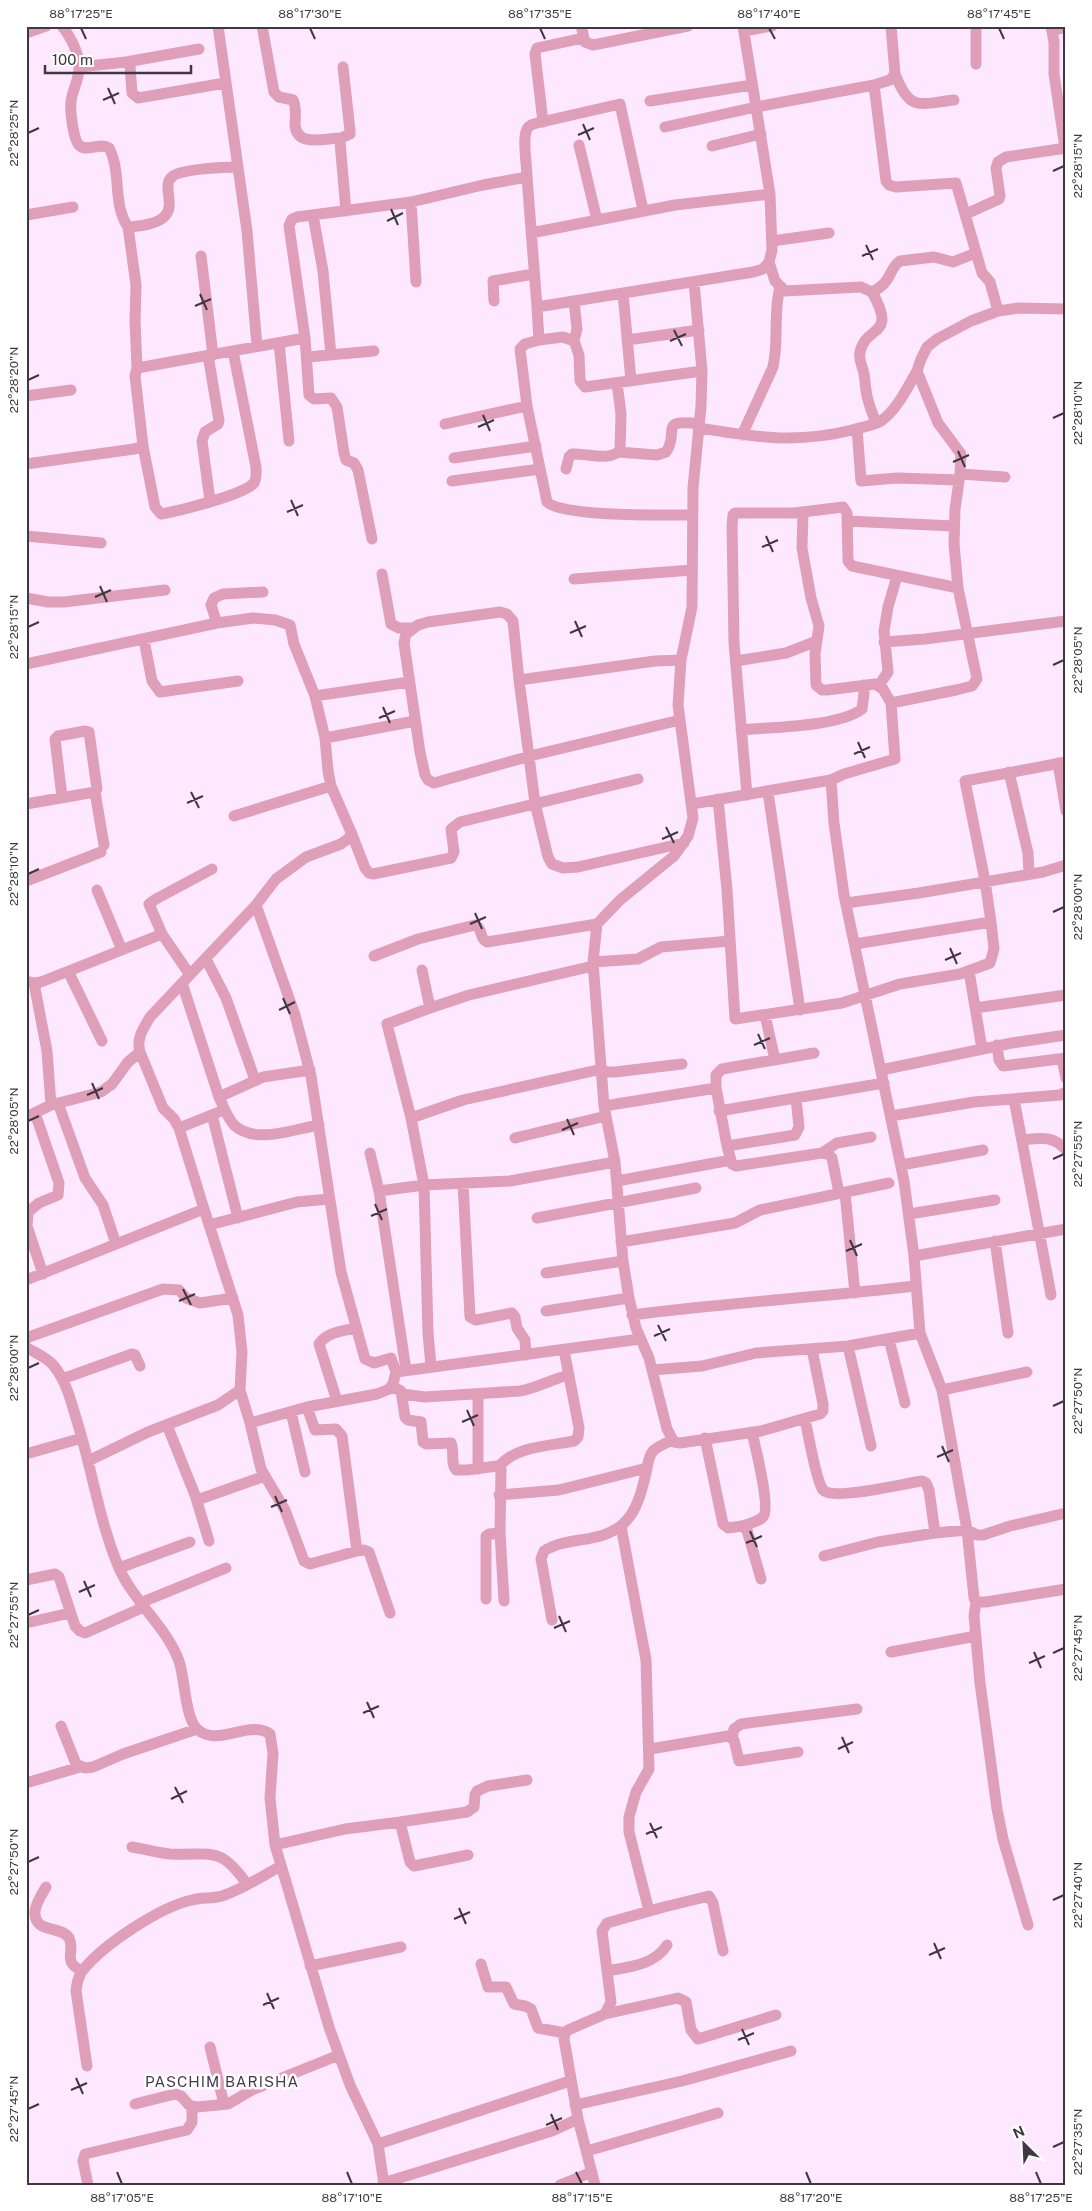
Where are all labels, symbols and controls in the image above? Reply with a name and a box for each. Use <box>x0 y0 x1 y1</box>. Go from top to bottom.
text: 88°17'25"E <box>49 7 113 21</box>
text: 88°17'30"E <box>278 7 342 21</box>
text: 88°17'35"E <box>508 7 572 21</box>
text: 88°17'40"E <box>737 7 801 21</box>
text: 88°17'45"E <box>967 7 1031 21</box>
scale bar <box>45 42 191 74</box>
text: 100 m <box>52 51 93 68</box>
text: 22°28'25"N <box>7 100 21 166</box>
text: 22°28'15"N <box>1071 134 1085 198</box>
text: 22°28'20"N <box>7 347 21 413</box>
text: 22°28'10"N <box>1071 381 1085 445</box>
text: 22°28'15"N <box>7 595 21 659</box>
text: 22°28'05"N <box>1071 627 1085 693</box>
text: 22°28'10"N <box>7 842 21 906</box>
text: 22°28'00"N <box>1071 874 1085 940</box>
text: 22°28'05"N <box>7 1088 21 1154</box>
text: 22°27'55"N <box>1071 1121 1085 1187</box>
text: 22°28'00"N <box>7 1335 21 1401</box>
text: 22°27'50"N <box>1071 1368 1085 1434</box>
text: 22°27'55"N <box>7 1582 21 1648</box>
text: 22°27'45"N <box>1071 1615 1085 1681</box>
text: 22°27'50"N <box>7 1829 21 1895</box>
text: 22°27'40"N <box>1071 1862 1085 1928</box>
district label: PASCHIM BARISHA <box>145 2073 299 2090</box>
text: 22°27'45"N <box>7 2076 21 2142</box>
text: 22°27'35"N <box>1071 2109 1085 2175</box>
north arrow <box>1000 2118 1050 2168</box>
text: N <box>1010 2123 1027 2142</box>
text: 88°17'05"E <box>90 2191 154 2205</box>
text: 88°17'10"E <box>322 2191 382 2205</box>
text: 88°17'15"E <box>551 2191 613 2205</box>
text: 88°17'20"E <box>779 2191 843 2205</box>
text: 88°17'25"E <box>1009 2191 1073 2205</box>

